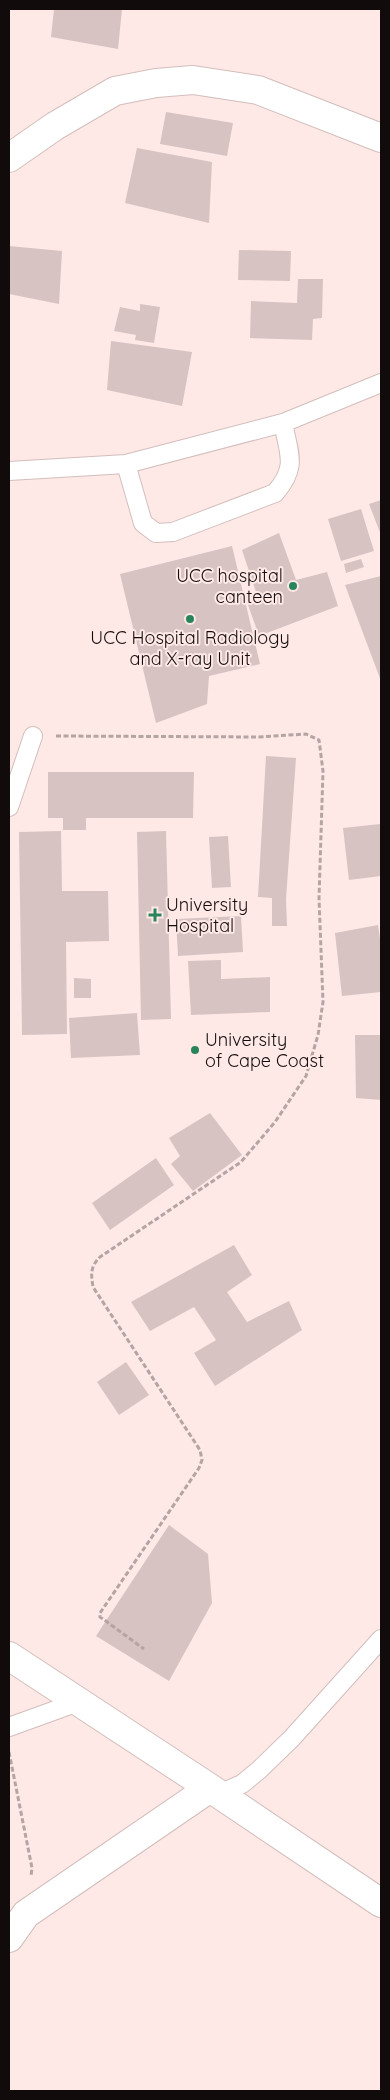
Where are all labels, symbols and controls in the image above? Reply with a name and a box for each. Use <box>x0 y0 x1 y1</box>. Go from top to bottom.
place label: UCC hospital canteen <box>176 564 283 608</box>
marker: UCC hospital canteen <box>287 580 299 592</box>
marker: UCC Hospital Radiology and X-ray Unit <box>184 613 196 625</box>
place label: UCC Hospital Radiology and X-ray Unit <box>90 626 290 670</box>
place label: University Hospital <box>166 893 248 937</box>
marker: University Hospital <box>148 908 162 922</box>
place label: University of Cape Coast <box>205 1028 324 1072</box>
marker: University of Cape Coast <box>189 1044 201 1056</box>

